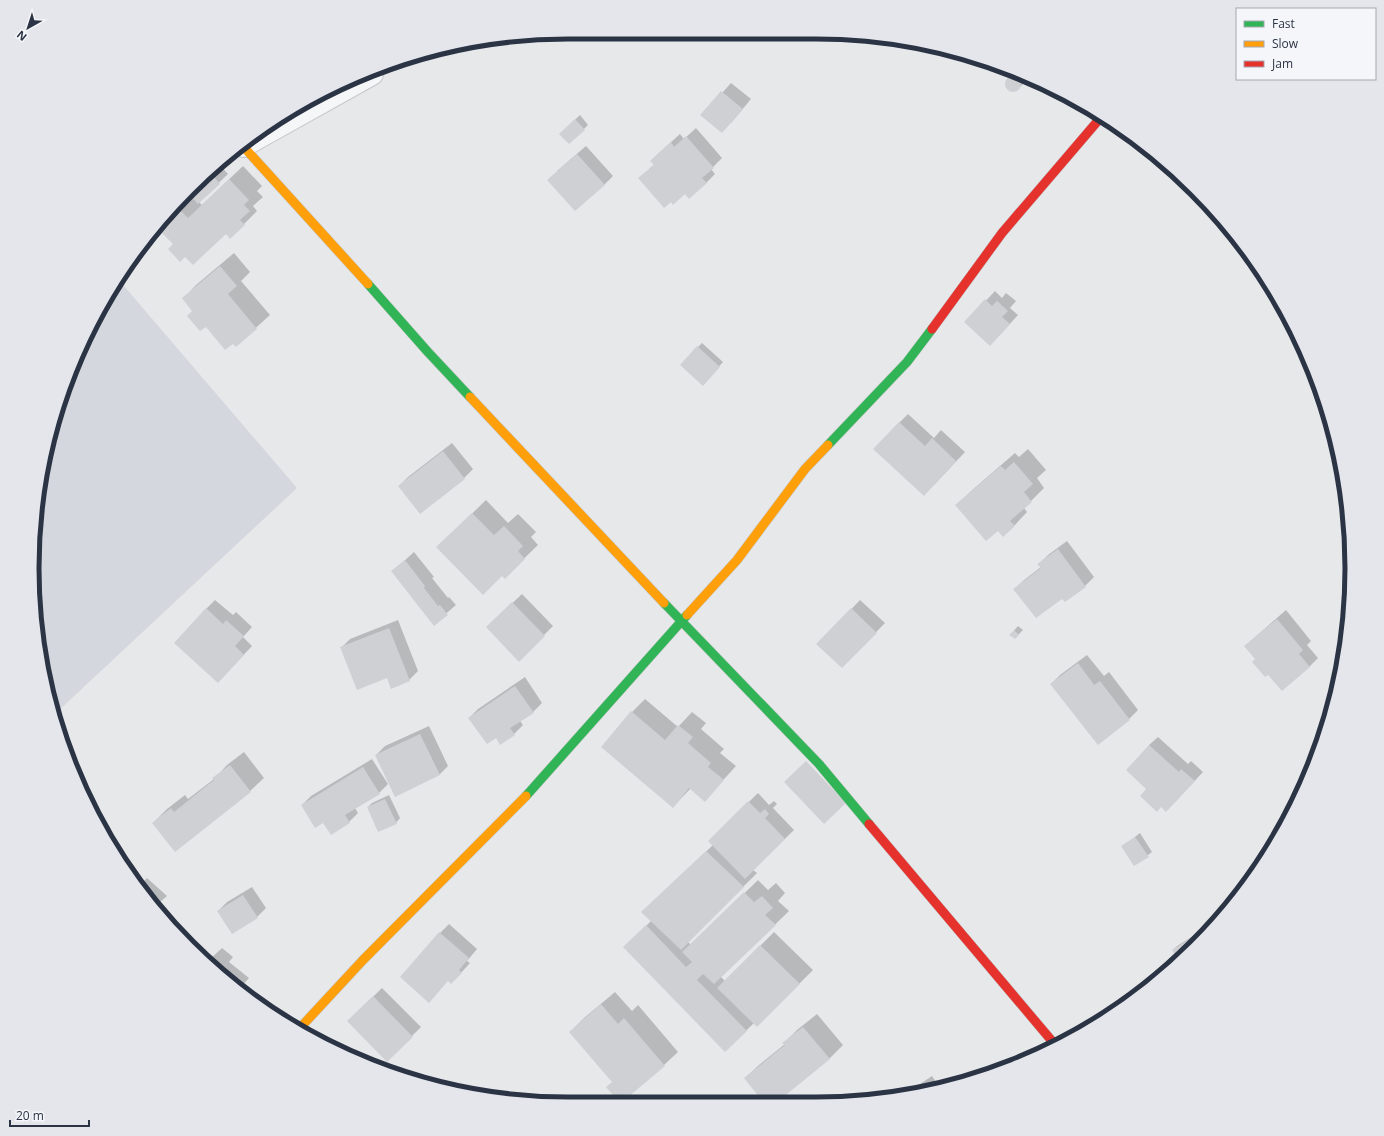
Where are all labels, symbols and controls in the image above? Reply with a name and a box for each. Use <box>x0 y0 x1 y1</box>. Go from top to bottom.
north arrow <box>8 8 48 48</box>
legend <box>1236 8 1376 80</box>
text: Fast <box>1272 15 1295 32</box>
text: N <box>13 28 30 45</box>
text: Slow <box>1272 35 1299 52</box>
text: Jam <box>1271 55 1293 72</box>
scale bar <box>10 1102 89 1128</box>
text: 20 m <box>16 1107 44 1124</box>

